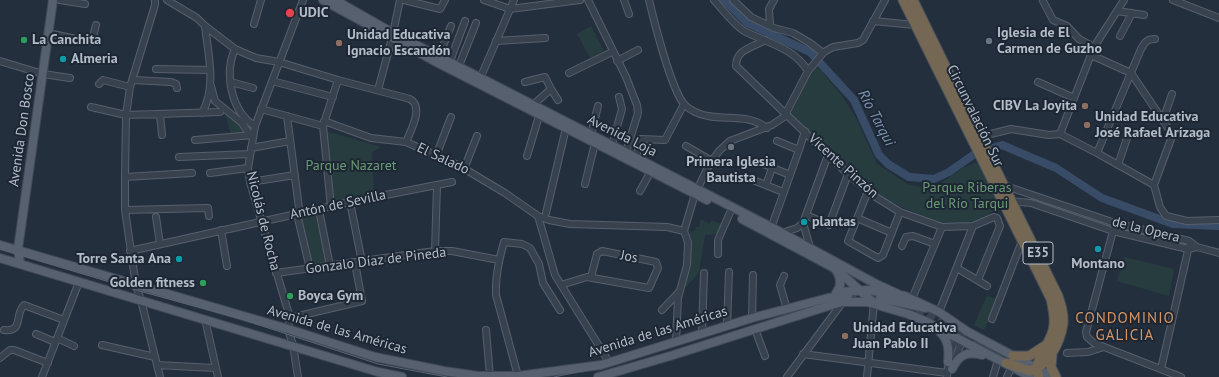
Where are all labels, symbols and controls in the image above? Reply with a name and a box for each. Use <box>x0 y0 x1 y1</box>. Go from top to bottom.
place label: UDIC <box>299 5 329 21</box>
marker: UDIC <box>284 7 296 19</box>
place label: Iglesia de El Carmen de Guzho <box>997 25 1102 58</box>
place label: Unidad Educativa Ignacio Escandón <box>347 27 451 60</box>
place label: La Canchita <box>32 32 101 48</box>
marker: La Canchita <box>19 35 29 45</box>
marker: Iglesia de El Carmen de Guzho <box>984 36 994 46</box>
marker: Unidad Educativa Ignacio Escandón <box>334 38 344 48</box>
place label: Almeria <box>71 51 118 67</box>
marker: Almeria <box>58 54 68 64</box>
street label: Circunvalación Sur <box>943 62 1007 170</box>
street label: Avenida Don Bosco <box>6 72 38 188</box>
water label: Río Tarqui <box>854 87 898 149</box>
place label: CIBV La Joyita <box>993 98 1077 114</box>
marker: CIBV La Joyita <box>1080 101 1090 111</box>
place label: Unidad Educativa José Rafael Arízaga <box>1095 109 1210 142</box>
street label: Avenida Loja <box>584 111 660 161</box>
marker: Unidad Educativa José Rafael Arízaga <box>1082 120 1092 130</box>
street label: Vicente Pinzón <box>805 130 881 202</box>
street label: El Salado <box>414 140 472 178</box>
marker: Primera Iglesia Bautista <box>726 142 736 152</box>
place label: Primera Iglesia Bautista <box>686 154 776 186</box>
park label: Parque Nazaret <box>305 158 397 174</box>
street label: Nicolás de Rocha <box>243 170 283 272</box>
park label: Parque Riberas del Río Tarqui <box>922 180 1012 212</box>
street label: Antón de Sevilla <box>289 187 387 223</box>
street label: de la Opera <box>1110 213 1182 247</box>
place label: plantas <box>812 214 856 230</box>
marker: plantas <box>799 217 809 227</box>
road number: E35 <box>1023 242 1053 264</box>
street label: Gonzalo Díaz de Pineda <box>305 244 447 278</box>
marker: Montano <box>1093 244 1103 254</box>
street label: Jos <box>619 247 639 267</box>
place label: Torre Santa Ana <box>76 251 171 267</box>
marker: Torre Santa Ana <box>174 254 184 264</box>
place label: Montano <box>1071 256 1125 272</box>
place label: Golden fitness <box>110 275 195 291</box>
marker: Golden fitness <box>198 278 208 288</box>
place label: Boyca Gym <box>298 288 363 304</box>
marker: Boyca Gym <box>285 291 295 301</box>
street label: Avenida de las Américas <box>265 302 409 358</box>
street label: Avenida de las Américas <box>586 303 730 361</box>
district label: CONDOMINIO GALICIA <box>1075 310 1175 345</box>
place label: Unidad Educativa Juan Pablo II <box>853 320 956 352</box>
marker: Unidad Educativa Juan Pablo II <box>840 331 850 341</box>

